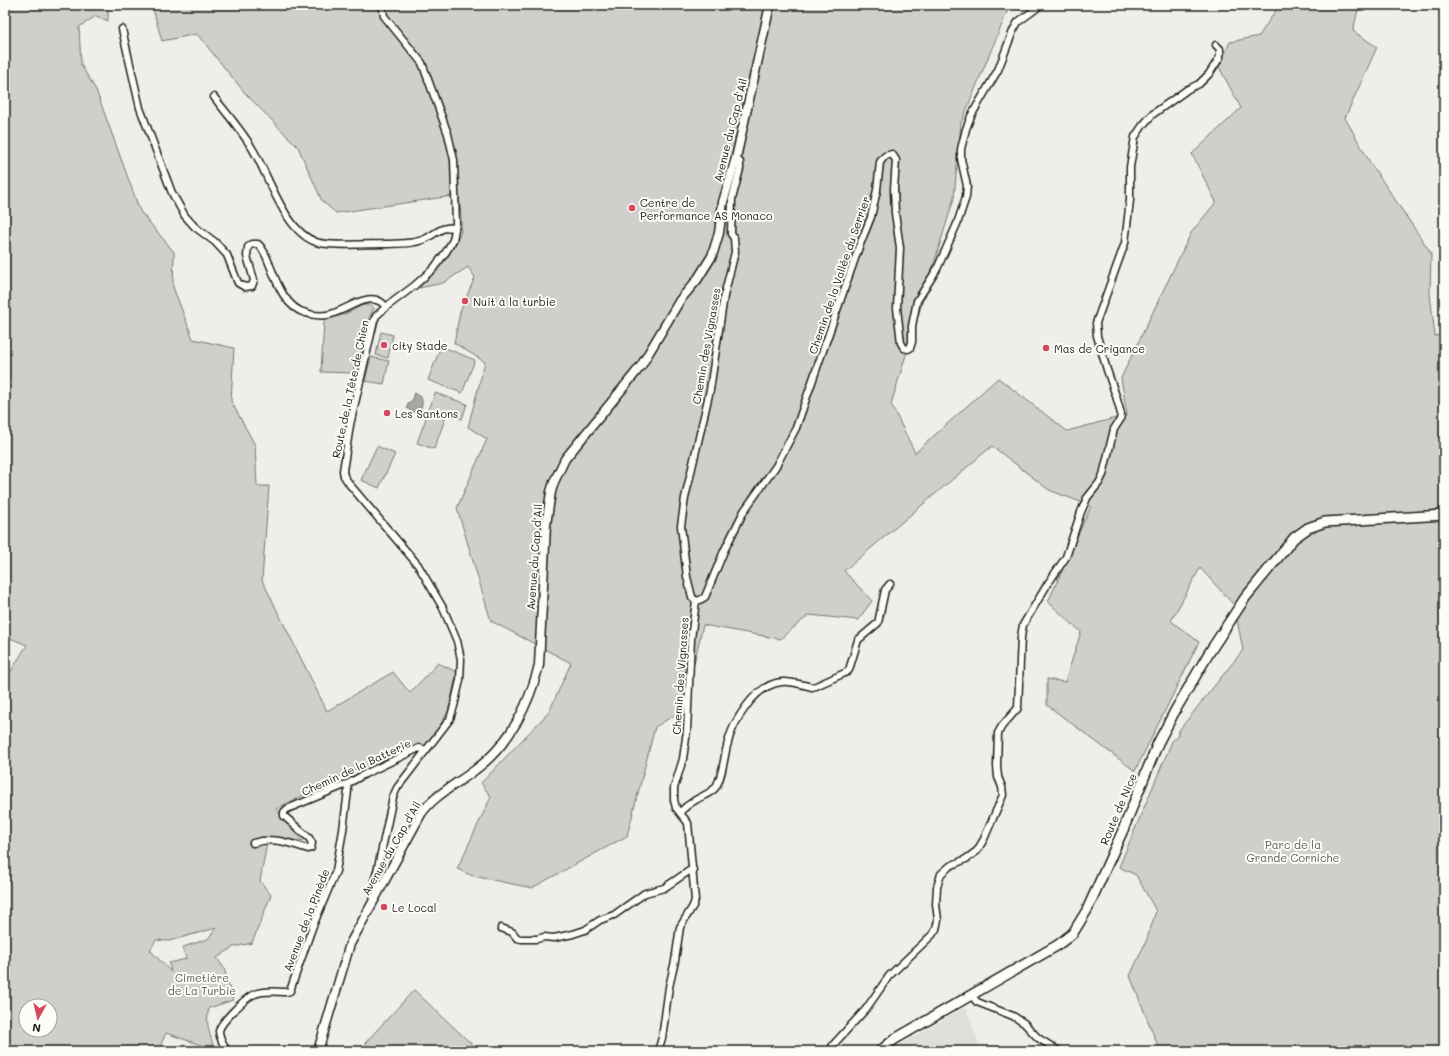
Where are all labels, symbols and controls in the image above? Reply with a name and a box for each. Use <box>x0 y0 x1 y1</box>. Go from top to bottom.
street label: Avenue du Cap d'Ail <box>710 77 750 183</box>
street label: Chemin de la Vallée du Serrier <box>805 194 873 356</box>
place label: Centre de Performance AS Monaco <box>640 195 773 223</box>
marker: Centre de Performance AS Monaco <box>627 203 637 213</box>
street label: Chemin des Vignasses <box>688 287 724 405</box>
place label: Nuit à la turbie <box>473 294 556 309</box>
marker: Nuit à la turbie <box>460 296 470 306</box>
street label: Route de la Tête de Chien <box>328 319 372 459</box>
place label: city Stade <box>392 338 448 353</box>
marker: city Stade <box>379 340 389 350</box>
place label: Mas de Crigance <box>1054 341 1145 356</box>
marker: Mas de Crigance <box>1041 343 1051 353</box>
place label: Les Santons <box>395 406 458 421</box>
marker: Les Santons <box>382 408 392 418</box>
street label: Avenue du Cap d'Ail <box>523 503 545 611</box>
street label: Chemin des Vignasses <box>668 617 692 735</box>
street label: Chemin de la Batterie <box>299 735 413 799</box>
street label: Route de Nice <box>1096 771 1140 847</box>
street label: Avenue du Cap d'Ail <box>358 798 424 898</box>
park label: Parc de la Grande Corniche <box>1247 837 1340 865</box>
street label: Avenue de la Pinède <box>280 866 333 973</box>
place label: Le Local <box>392 900 437 915</box>
marker: Le Local <box>379 902 389 912</box>
park label: Cimetière de La Turbie <box>168 970 236 998</box>
north arrow <box>18 998 58 1038</box>
text: N <box>31 1020 42 1036</box>

